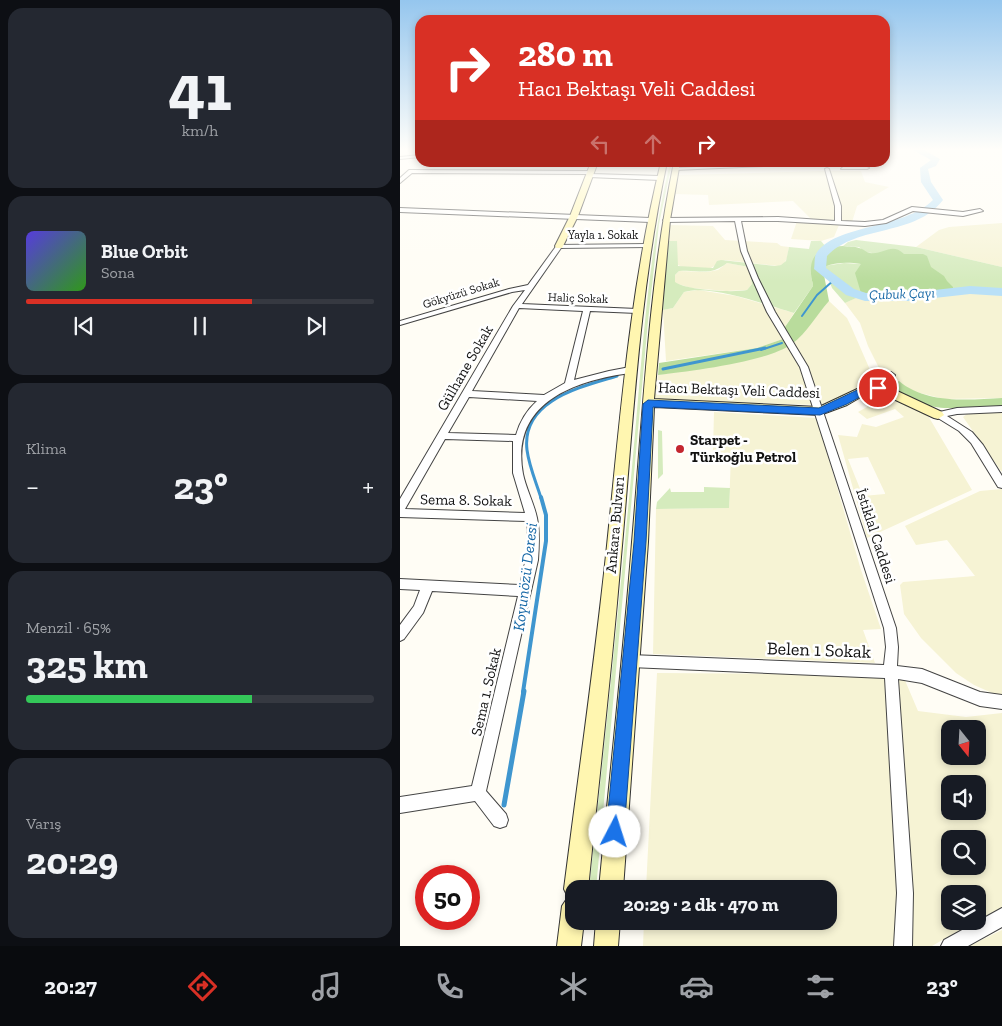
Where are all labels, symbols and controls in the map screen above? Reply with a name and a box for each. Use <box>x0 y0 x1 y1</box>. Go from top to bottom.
text: 280 m <box>518 33 613 75</box>
icon: right <box>435 35 500 100</box>
text: 41 <box>168 49 232 127</box>
text: Hacı Bektaşı Veli Caddesi <box>518 75 756 102</box>
text: km/h <box>182 121 218 140</box>
icon: left <box>586 130 614 158</box>
icon: ahead <box>639 130 667 158</box>
icon: right <box>692 130 720 158</box>
street label: Yayla 1. Sokak <box>567 228 639 242</box>
text: Blue Orbit <box>101 240 188 263</box>
text: Sona <box>101 263 135 282</box>
street label: Gökyüzü Sokak <box>421 274 502 311</box>
water label: Çubuk Çayı <box>869 284 935 304</box>
street label: Haliç Sokak <box>548 290 609 306</box>
icon: previous <box>70 312 98 340</box>
icon: pause <box>186 312 214 340</box>
icon: next <box>302 312 330 340</box>
street label: Gülhane Sokak <box>433 322 497 414</box>
pin <box>857 367 899 409</box>
icon: arrive <box>864 374 892 402</box>
street label: Hacı Bektaşı Veli Caddesi <box>658 378 820 402</box>
place label: Starpet - Türkoğlu Petrol <box>690 431 796 466</box>
text: Klima <box>26 439 67 458</box>
marker: Starpet - Türkoğlu Petrol <box>674 443 686 455</box>
text: 23° <box>173 463 228 509</box>
text: − <box>26 470 39 503</box>
text: + <box>362 470 374 503</box>
street label: Ankara Bulvarı <box>602 476 628 574</box>
street label: İstiklal Caddesi <box>852 486 900 586</box>
street label: Sema 8. Sokak <box>420 490 512 510</box>
water label: Koyunözü Deresi <box>509 522 541 632</box>
text: Menzil · 65% <box>26 618 111 637</box>
street label: Belen 1 Sokak <box>767 637 872 663</box>
text: 325 km <box>26 642 148 688</box>
street label: Sema 1. Sokak <box>467 646 505 738</box>
north arrow <box>941 720 986 765</box>
map controls <box>941 720 986 930</box>
button: sound <box>941 775 986 820</box>
position arrow <box>588 805 640 857</box>
text: Varış <box>26 814 61 833</box>
button: search <box>941 830 986 875</box>
text: 20:29 <box>26 838 118 884</box>
speed limit sign: 50 <box>415 865 480 930</box>
button: layers <box>941 885 986 930</box>
text: 20:29 · 2 dk · 470 m <box>623 893 779 916</box>
icon: directions <box>185 969 220 1004</box>
icon: music <box>309 969 344 1004</box>
icon: phone <box>432 969 467 1004</box>
icon: climate <box>556 969 591 1004</box>
icon: car <box>679 969 714 1004</box>
icon: filters <box>803 969 838 1004</box>
text: 20:27 <box>44 973 97 1000</box>
text: 23° <box>926 973 958 1000</box>

